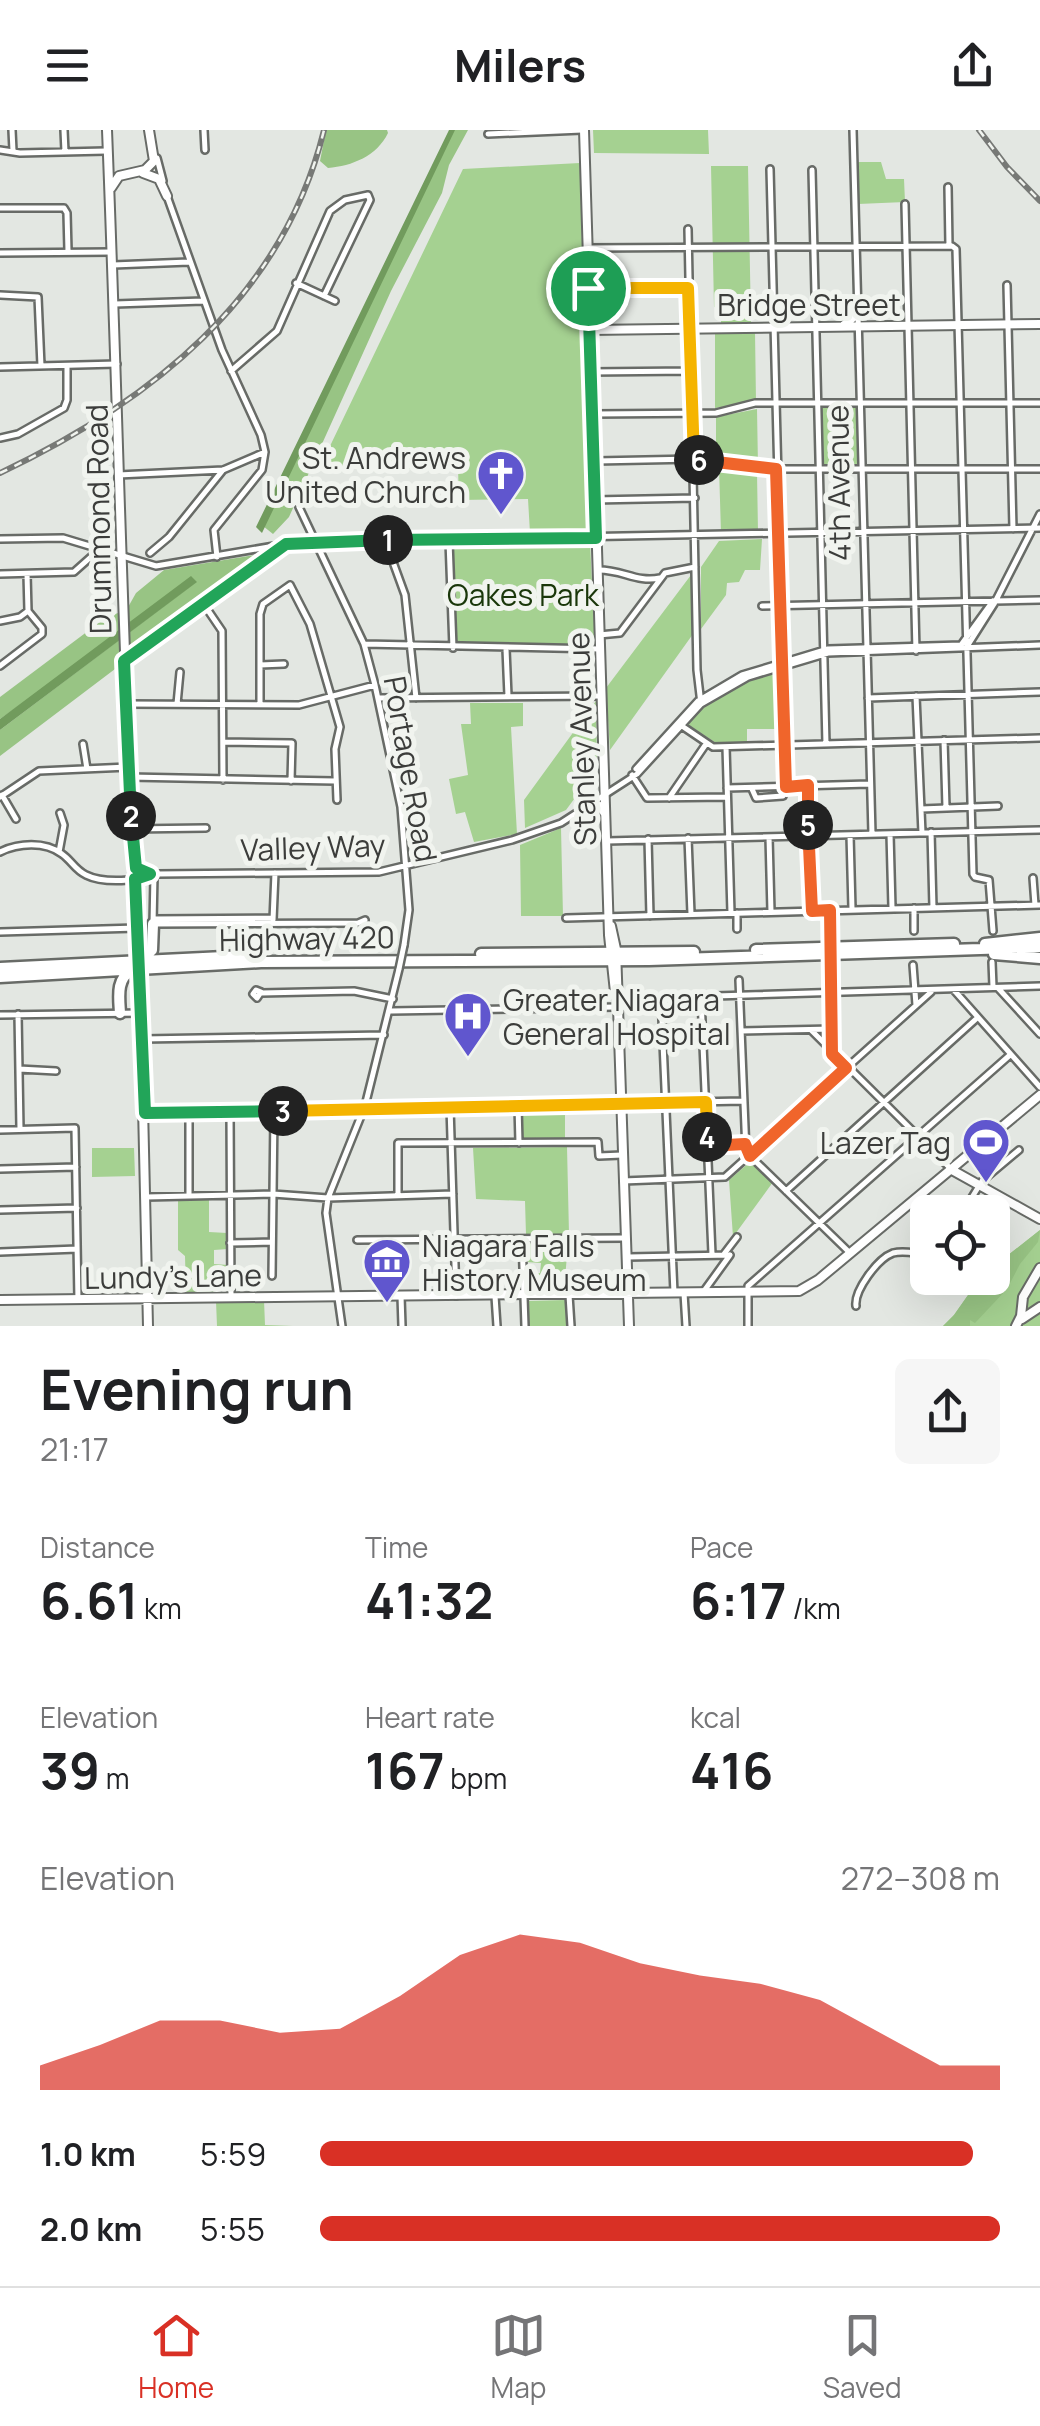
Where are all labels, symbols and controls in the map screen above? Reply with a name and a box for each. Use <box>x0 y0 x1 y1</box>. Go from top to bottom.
text: Milers <box>454 34 586 96</box>
icon: menu <box>40 38 95 93</box>
icon: share <box>945 38 1000 93</box>
pin <box>546 246 631 331</box>
icon: arrive <box>561 261 616 316</box>
street label: Bridge Street <box>717 284 901 325</box>
street label: Drummond Road <box>75 404 121 634</box>
street label: 4th Avenue <box>816 405 860 561</box>
pin: 6 <box>674 435 724 485</box>
place label: St. Andrews United Church <box>265 437 466 512</box>
text: 6 <box>690 441 708 479</box>
church icon: St. Andrews United Church <box>475 448 527 516</box>
pin: 1 <box>363 515 413 565</box>
text: 1 <box>382 521 394 559</box>
park label: Oakes Park <box>447 574 600 615</box>
street label: Stanley Avenue <box>557 631 605 847</box>
street label: Portage Road <box>375 673 447 865</box>
pin: 2 <box>106 791 156 841</box>
text: 2 <box>123 797 139 835</box>
pin: 5 <box>783 800 833 850</box>
text: 5 <box>800 806 816 844</box>
street label: Valley Way <box>240 824 386 870</box>
street label: Highway 420 <box>219 916 395 960</box>
place label: Greater Niagara General Hospital <box>503 979 731 1054</box>
hospital icon: Greater Niagara General Hospital <box>442 990 494 1058</box>
pin: 3 <box>258 1086 308 1136</box>
text: 3 <box>275 1092 291 1130</box>
pin: 4 <box>682 1112 732 1162</box>
sports icon: Lazer Tag <box>960 1116 1012 1184</box>
text: 4 <box>698 1118 716 1156</box>
place label: Lazer Tag <box>820 1122 951 1163</box>
map controls <box>910 1195 1010 1295</box>
button: locate <box>910 1195 1010 1295</box>
place label: Niagara Falls History Museum <box>422 1225 646 1300</box>
museum icon: Niagara Falls History Museum <box>361 1236 413 1304</box>
street label: Lundy's Lane <box>84 1254 262 1298</box>
text: Evening run <box>40 1351 354 1427</box>
button: share <box>895 1359 1000 1464</box>
text: 21:17 <box>40 1427 109 1471</box>
text: Distance <box>40 1528 155 1566</box>
text: Time <box>365 1528 428 1566</box>
text: Pace <box>690 1528 753 1566</box>
text: 6.61 <box>40 1566 138 1634</box>
text: 41:32 <box>365 1566 493 1634</box>
text: 6:17 <box>690 1566 787 1634</box>
text: km <box>138 1589 182 1627</box>
text: /km <box>787 1589 841 1627</box>
text: Elevation <box>40 1698 158 1736</box>
text: Heart rate <box>365 1698 495 1736</box>
text: kcal <box>690 1698 741 1736</box>
text: 39 <box>40 1736 100 1804</box>
text: 167 <box>365 1736 445 1804</box>
text: 416 <box>690 1736 773 1804</box>
text: m <box>100 1759 130 1797</box>
text: bpm <box>445 1759 507 1797</box>
text: Elevation <box>40 1856 175 1900</box>
text: 272–308 m <box>841 1856 1000 1900</box>
text: 1.0 km <box>40 2132 136 2176</box>
text: 5:59 <box>200 2132 266 2176</box>
text: 2.0 km <box>40 2207 142 2251</box>
text: 5:55 <box>200 2207 265 2251</box>
tab: Home <box>138 2308 214 2406</box>
tab: Map <box>491 2308 546 2406</box>
tab: Saved <box>823 2308 902 2406</box>

